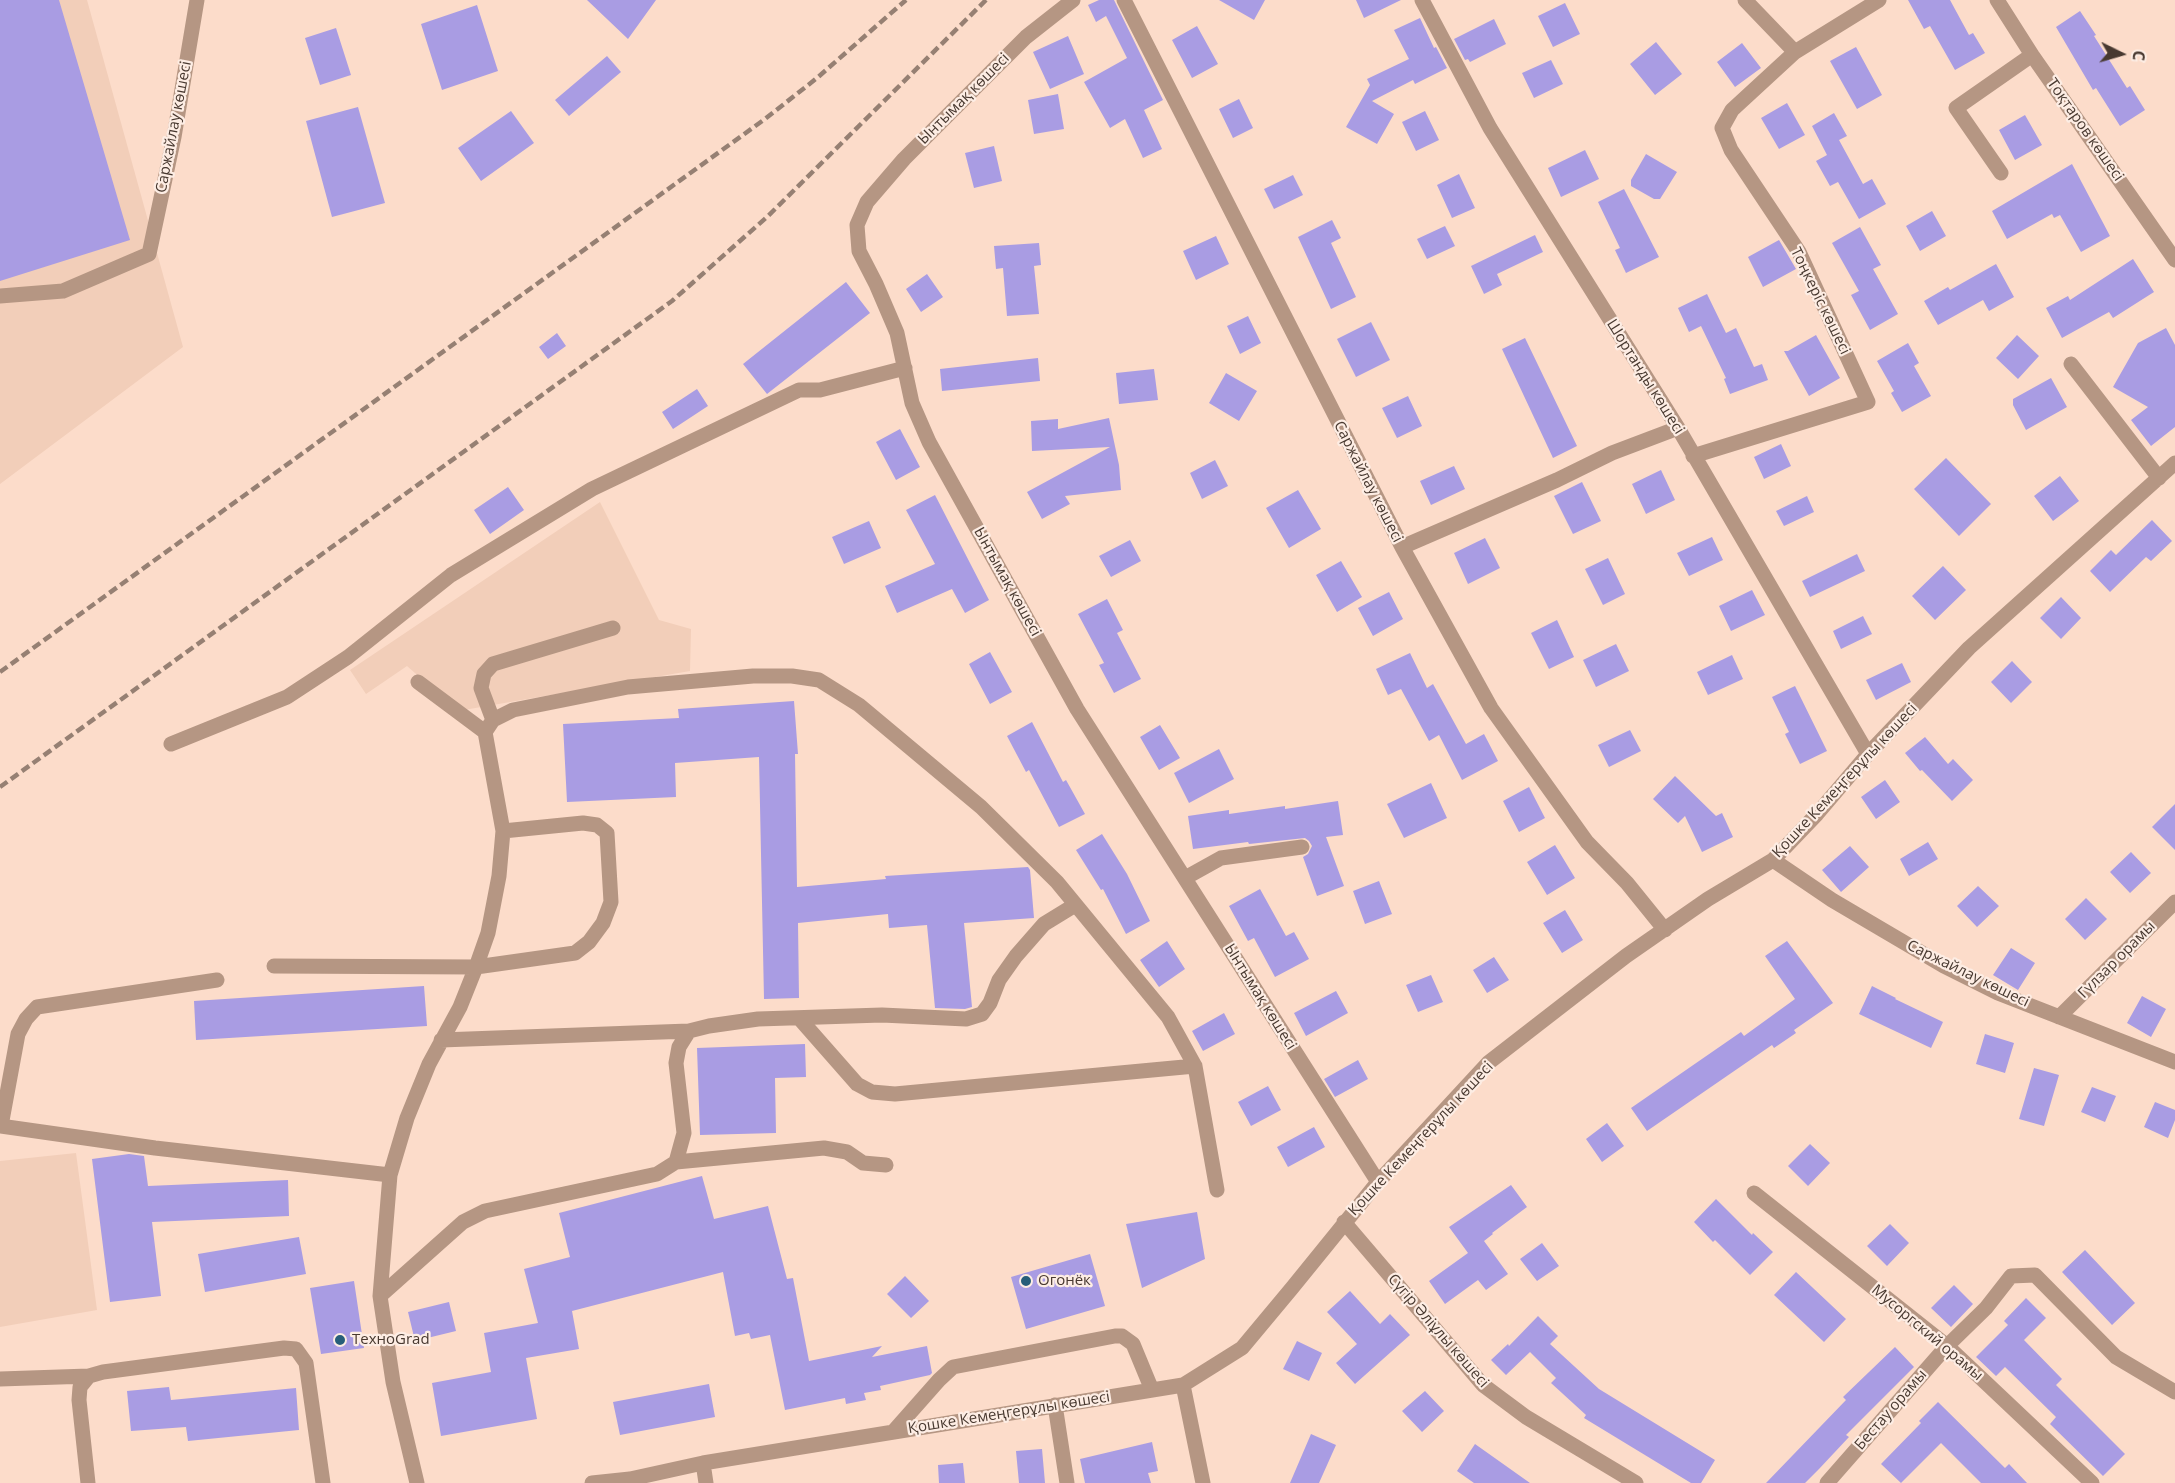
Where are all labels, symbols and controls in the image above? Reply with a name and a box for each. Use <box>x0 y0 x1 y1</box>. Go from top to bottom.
north arrow <box>2091 24 2151 84</box>
street label: Ынтымақ көшесі <box>915 50 1013 148</box>
text: С <box>2128 50 2150 62</box>
street label: Саржайлау көшесі <box>152 60 196 194</box>
street label: Тоқтаров көшесі <box>2043 75 2127 185</box>
street label: Тоңкерiс көшесі <box>1786 245 1854 357</box>
street label: Шортанды көшесі <box>1602 316 1688 438</box>
street label: Саржайлау көшесі <box>1330 418 1406 546</box>
street label: Ынтымақ көшесі <box>970 524 1044 640</box>
street label: Қошке Кемеңгерұлы көшесі <box>1769 700 1921 862</box>
street label: Гүлзар орамы <box>2075 918 2159 1002</box>
street label: Саржайлау көшесі <box>1904 937 2032 1011</box>
street label: Ынтымақ көшесі <box>1220 941 1300 1053</box>
street label: Қошке Кемеңгерұлы көшесі <box>1345 1058 1497 1220</box>
street label: Сүгір Әліұлы көшесі <box>1384 1271 1492 1391</box>
place label: Огонёк <box>1038 1272 1091 1290</box>
marker: Огонёк <box>1019 1274 1033 1288</box>
street label: Мусоргский орамы <box>1868 1281 1986 1385</box>
place label: ТехноGrad <box>352 1331 430 1349</box>
marker: ТехноGrad <box>333 1333 347 1347</box>
street label: Бестау орамы <box>1851 1366 1931 1454</box>
street label: Қошке Кемеңгерұлы көшесі <box>907 1388 1111 1438</box>

